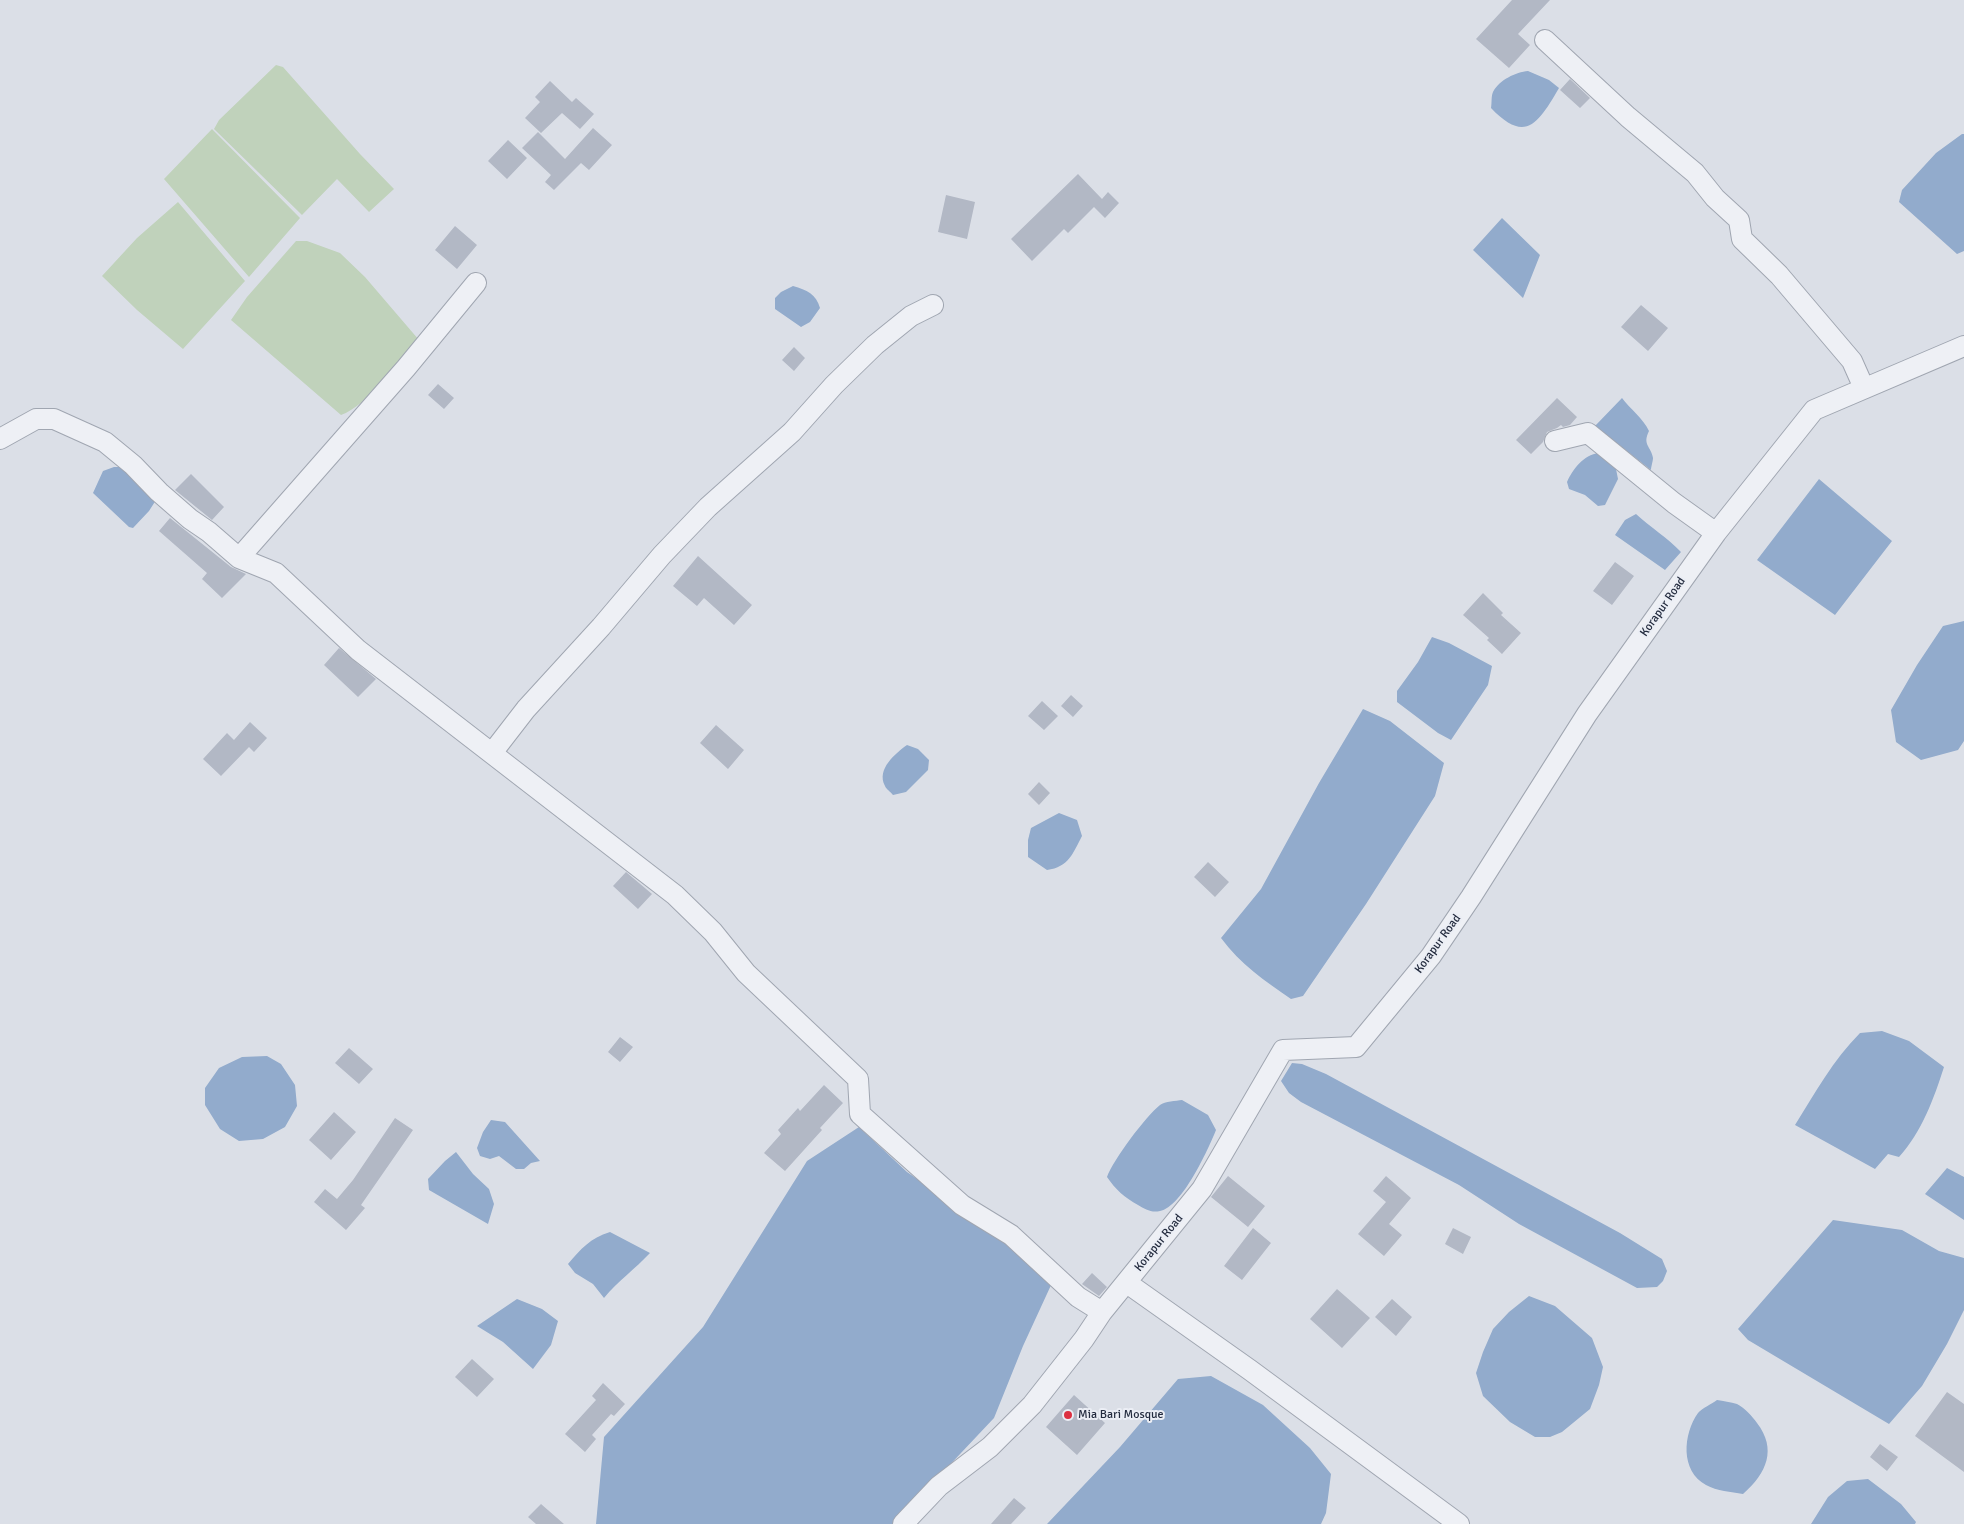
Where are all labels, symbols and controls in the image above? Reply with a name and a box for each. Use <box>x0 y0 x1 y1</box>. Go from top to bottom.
street label: Korapur Road <box>1637 574 1689 640</box>
street label: Korapur Road <box>1412 912 1464 976</box>
street label: Korapur Road <box>1132 1212 1186 1274</box>
place label: Mia Bari Mosque <box>1078 1408 1164 1422</box>
marker: Mia Bari Mosque <box>1062 1409 1074 1421</box>

